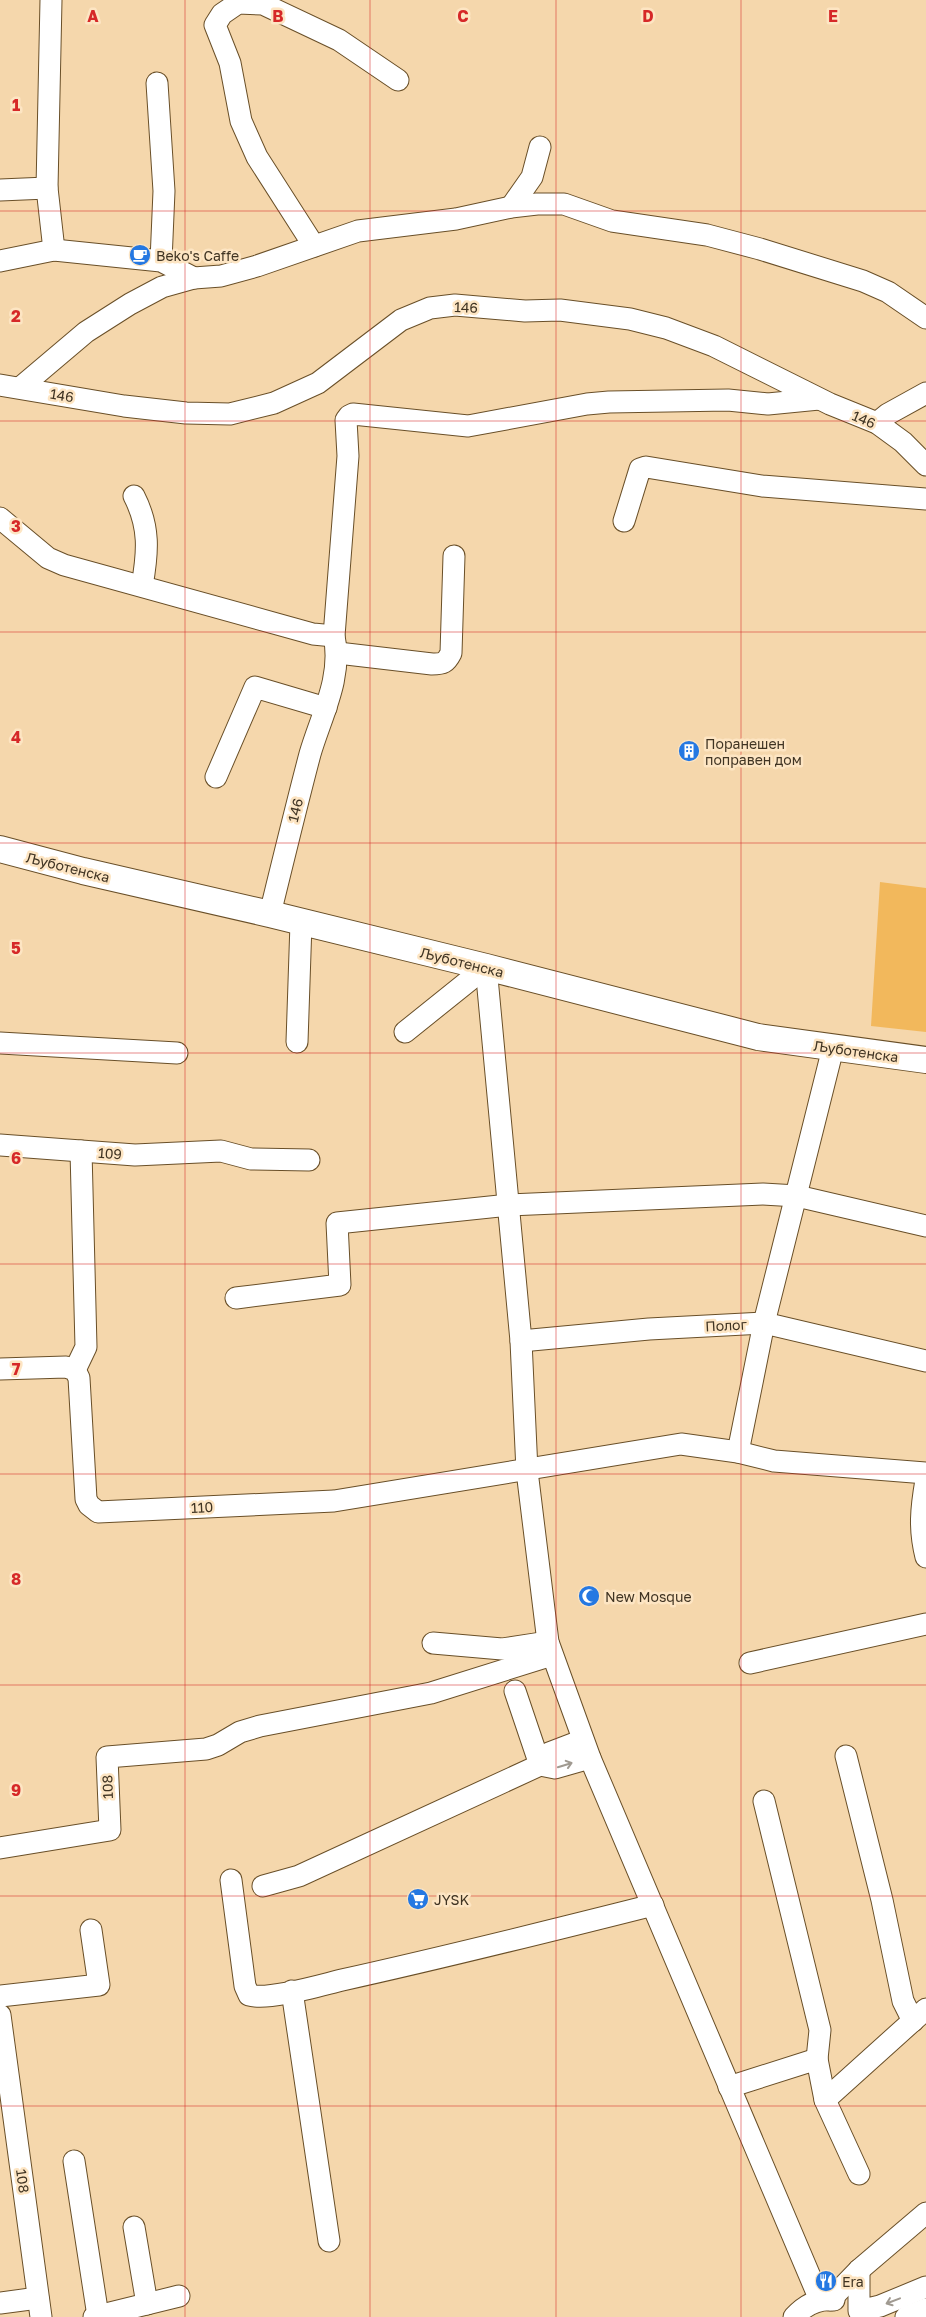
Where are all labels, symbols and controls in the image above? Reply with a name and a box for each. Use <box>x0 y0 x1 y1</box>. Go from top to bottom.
text: A <box>87 6 99 26</box>
text: B <box>272 6 284 26</box>
text: C <box>457 6 469 26</box>
text: D <box>642 6 654 26</box>
text: E <box>828 6 838 26</box>
text: 1 <box>12 95 20 115</box>
cafe icon: Beko's Caffe <box>128 243 152 267</box>
place label: Beko's Caffe <box>156 247 239 264</box>
street label: 146 <box>454 298 478 316</box>
text: 2 <box>11 306 21 326</box>
street label: 146 <box>49 385 75 405</box>
street label: 146 <box>850 407 878 431</box>
text: 3 <box>11 516 21 536</box>
text: 4 <box>11 727 21 747</box>
place label: Поранешен поправен дом <box>705 735 802 768</box>
building icon: Поранешен поправен дом <box>677 739 701 763</box>
street label: 146 <box>284 796 306 824</box>
street label: Љуботенска <box>24 848 112 886</box>
text: 5 <box>11 938 21 958</box>
street label: Љуботенска <box>418 943 506 981</box>
street label: Љуботенска <box>812 1037 900 1065</box>
street label: 109 <box>97 1144 123 1162</box>
text: 6 <box>11 1148 21 1168</box>
street label: Полог <box>705 1315 748 1335</box>
text: 7 <box>12 1359 21 1379</box>
street label: 110 <box>190 1498 214 1516</box>
text: 8 <box>11 1569 21 1589</box>
mosque icon: New Mosque <box>577 1584 601 1608</box>
place label: New Mosque <box>605 1588 692 1605</box>
one-way arrow <box>557 1760 573 1770</box>
street label: 108 <box>98 1775 116 1799</box>
text: 9 <box>11 1780 21 1800</box>
supermarket icon: JYSK <box>406 1887 430 1911</box>
place label: JYSK <box>434 1891 469 1908</box>
street label: 108 <box>13 2168 33 2194</box>
restaurant icon: Era <box>814 2269 838 2293</box>
place label: Era <box>842 2273 864 2290</box>
one-way arrow <box>886 2297 901 2306</box>

